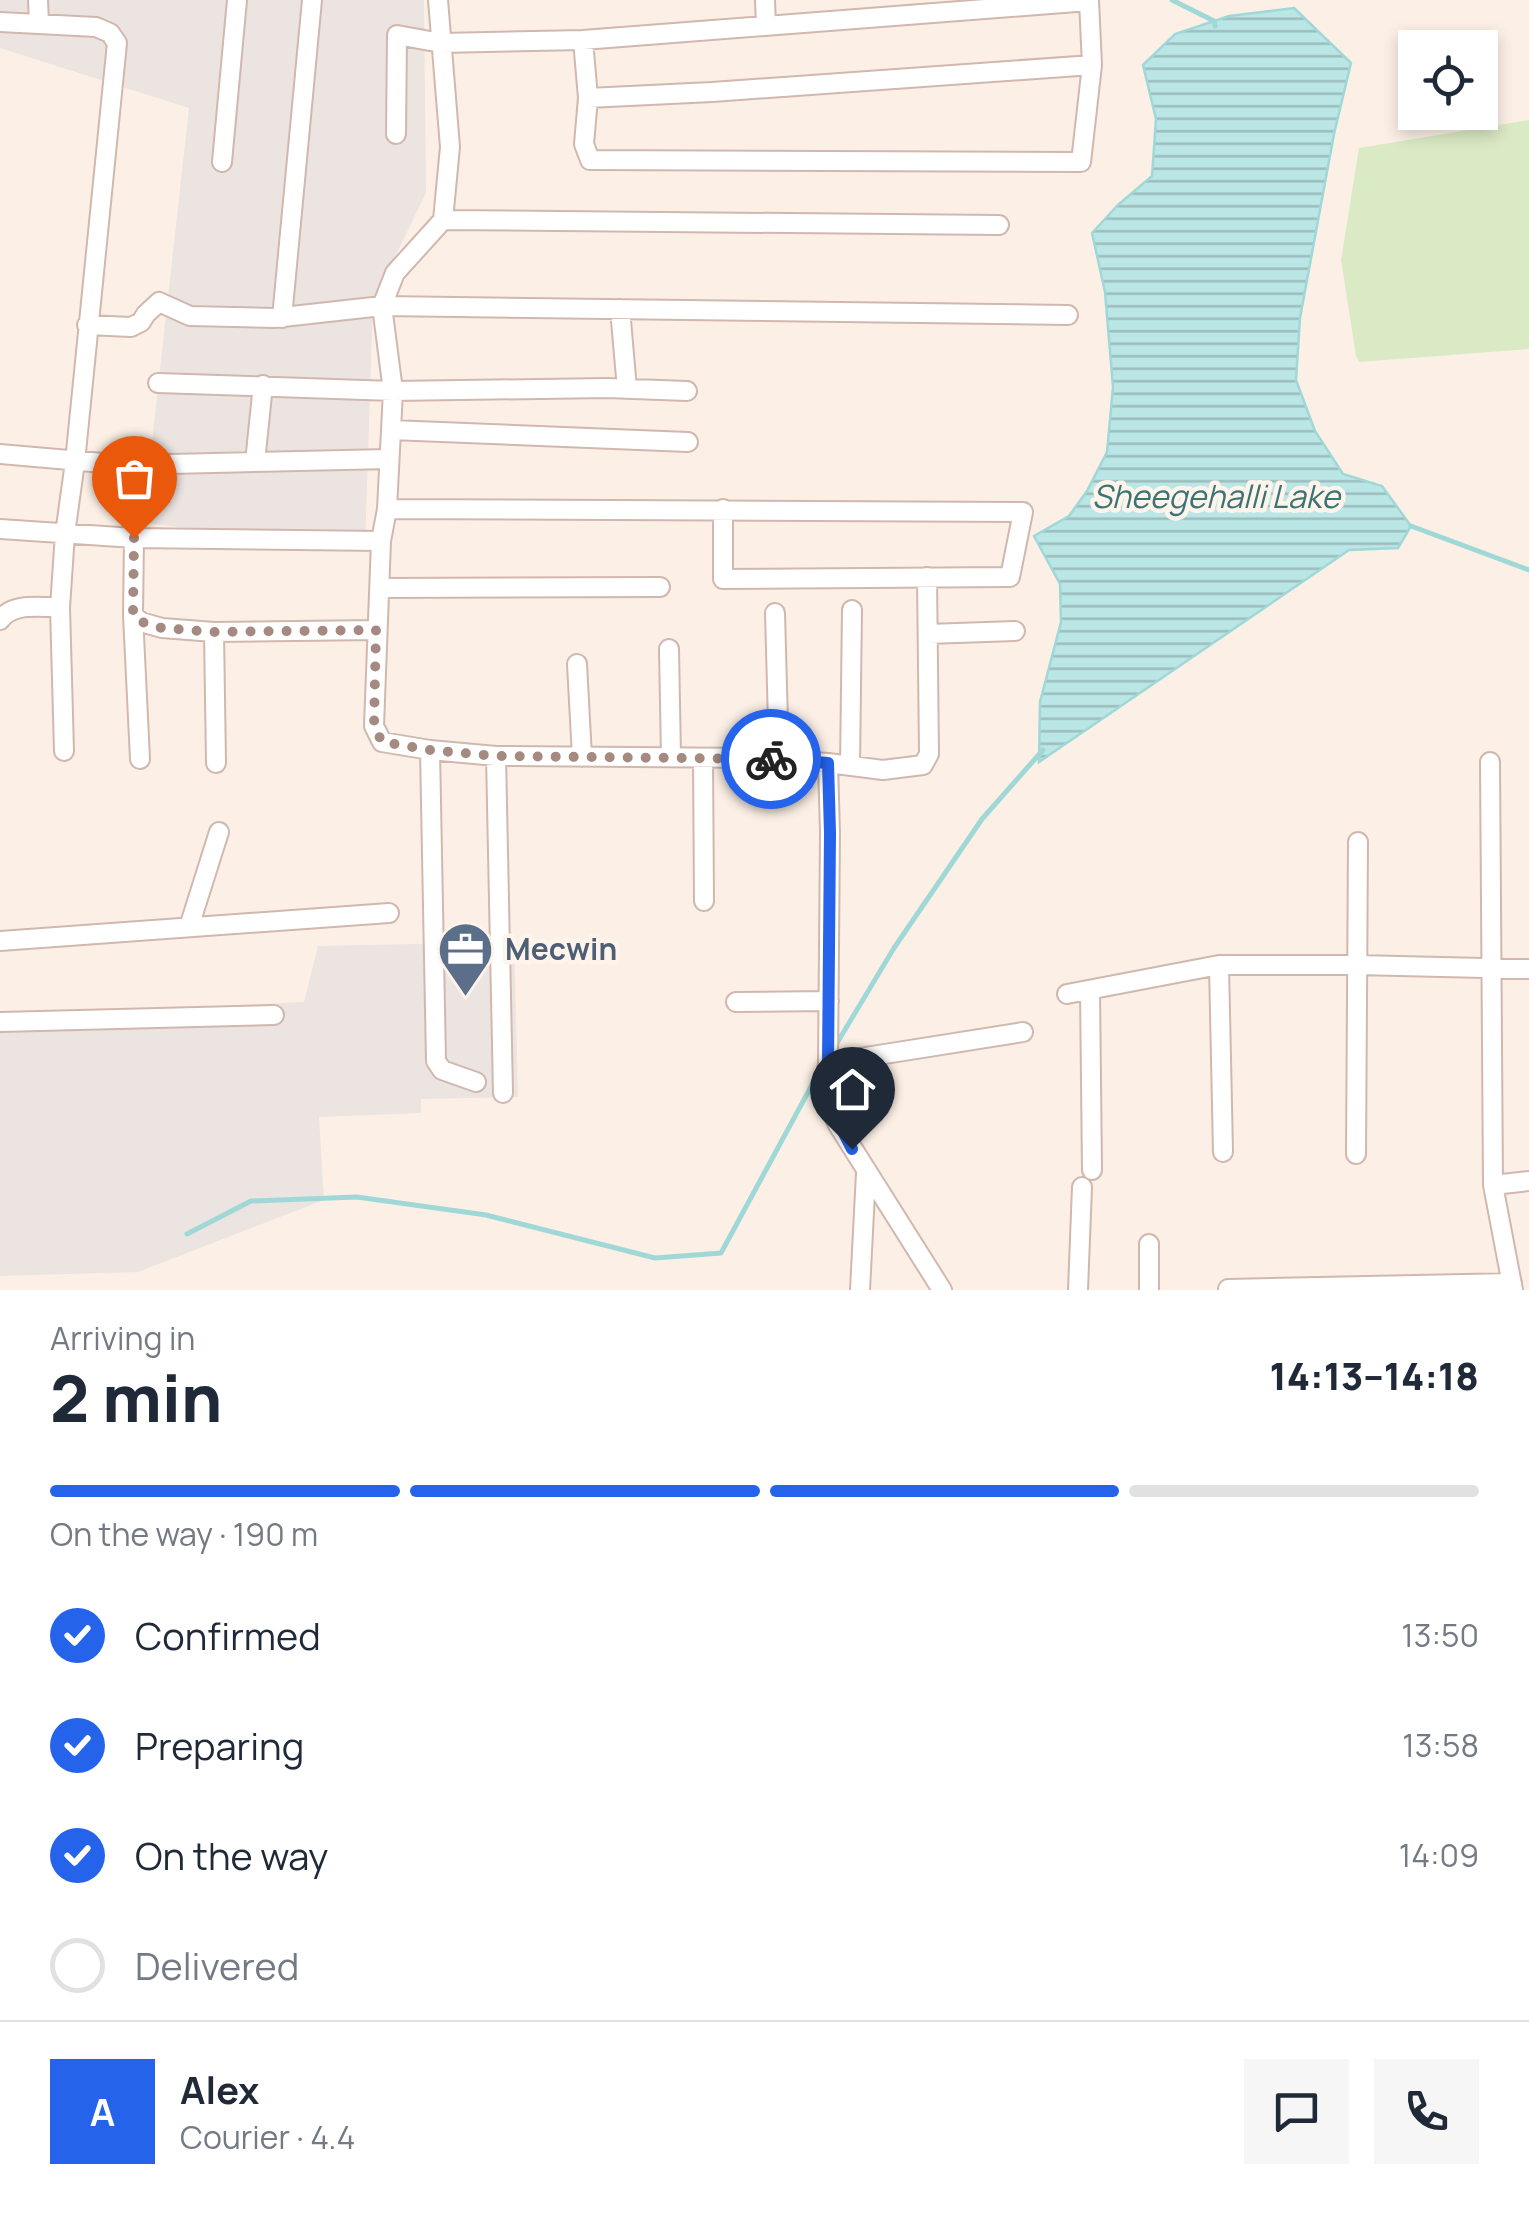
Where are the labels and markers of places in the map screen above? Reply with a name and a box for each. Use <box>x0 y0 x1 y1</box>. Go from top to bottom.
pin <box>92 436 177 539</box>
office icon: Mecwin <box>436 920 496 999</box>
place label: Mecwin <box>505 928 617 969</box>
pin <box>810 1047 895 1150</box>

